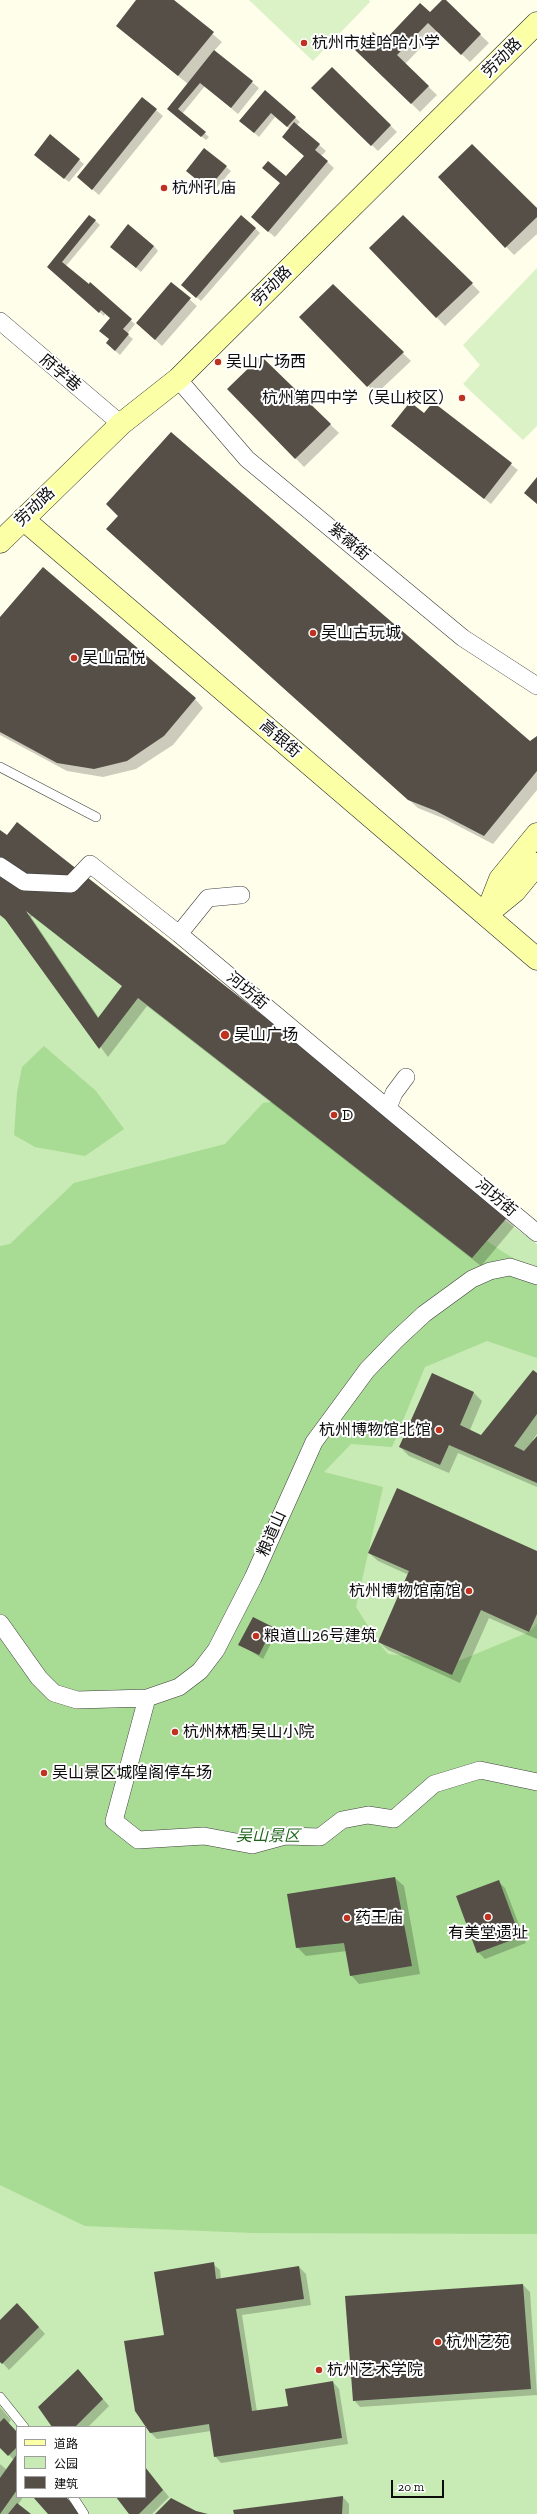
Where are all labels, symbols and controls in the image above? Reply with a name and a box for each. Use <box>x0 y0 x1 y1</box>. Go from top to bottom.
place label: 杭州市娃哈哈小学 <box>312 33 440 53</box>
street label: 劳动路 <box>478 34 526 82</box>
marker: 杭州市娃哈哈小学 <box>299 38 309 48</box>
place label: 杭州孔庙 <box>172 178 236 198</box>
marker: 杭州孔庙 <box>159 183 169 193</box>
street label: 劳动路 <box>248 262 296 310</box>
street label: 府学巷 <box>35 350 85 396</box>
place label: 吴山广场西 <box>226 352 306 372</box>
marker: 吴山广场西 <box>213 357 223 367</box>
place label: 杭州第四中学（吴山校区） <box>262 388 454 408</box>
marker: 杭州第四中学（吴山校区） <box>457 393 467 403</box>
street label: 劳动路 <box>11 483 59 531</box>
street label: 紫薇街 <box>324 519 374 565</box>
place label: 吴山古玩城 <box>321 623 401 643</box>
marker: 吴山古玩城 <box>308 628 318 638</box>
place label: 吴山品悦 <box>82 648 146 668</box>
marker: 吴山品悦 <box>69 653 79 663</box>
street label: 高银街 <box>256 716 304 762</box>
street label: 河坊街 <box>222 968 272 1014</box>
place label: 吴山广场 <box>234 1025 298 1045</box>
marker: 吴山广场 <box>219 1029 231 1041</box>
place label: D <box>342 1105 353 1125</box>
marker: D <box>329 1110 339 1120</box>
street label: 河坊街 <box>471 1175 521 1221</box>
place label: 杭州博物馆北馆 <box>319 1420 431 1440</box>
marker: 杭州博物馆北馆 <box>434 1425 444 1435</box>
street label: 粮道山 <box>253 1508 291 1560</box>
place label: 杭州博物馆南馆 <box>349 1581 461 1601</box>
marker: 杭州博物馆南馆 <box>464 1586 474 1596</box>
place label: 粮道山26号建筑 <box>264 1626 377 1646</box>
marker: 粮道山26号建筑 <box>251 1631 261 1641</box>
place label: 杭州林栖·吴山小院 <box>183 1722 315 1742</box>
marker: 杭州林栖·吴山小院 <box>170 1727 180 1737</box>
place label: 吴山景区城隍阁停车场 <box>52 1763 212 1783</box>
marker: 吴山景区城隍阁停车场 <box>39 1768 49 1778</box>
park label: 吴山景区 <box>236 1826 300 1846</box>
place label: 药王庙 <box>355 1908 403 1928</box>
marker: 有美堂遗址 <box>483 1912 493 1922</box>
marker: 药王庙 <box>342 1913 352 1923</box>
place label: 有美堂遗址 <box>448 1923 528 1943</box>
place label: 杭州艺苑 <box>446 2332 510 2352</box>
marker: 杭州艺苑 <box>433 2337 443 2347</box>
place label: 杭州艺术学院 <box>327 2360 423 2380</box>
marker: 杭州艺术学院 <box>314 2365 324 2375</box>
legend <box>16 2426 146 2498</box>
text: 道路 <box>54 2437 78 2451</box>
text: 公园 <box>54 2457 78 2471</box>
scale bar <box>393 2472 446 2498</box>
text: 建筑 <box>54 2477 78 2491</box>
text: 20 m <box>398 2480 424 2494</box>

